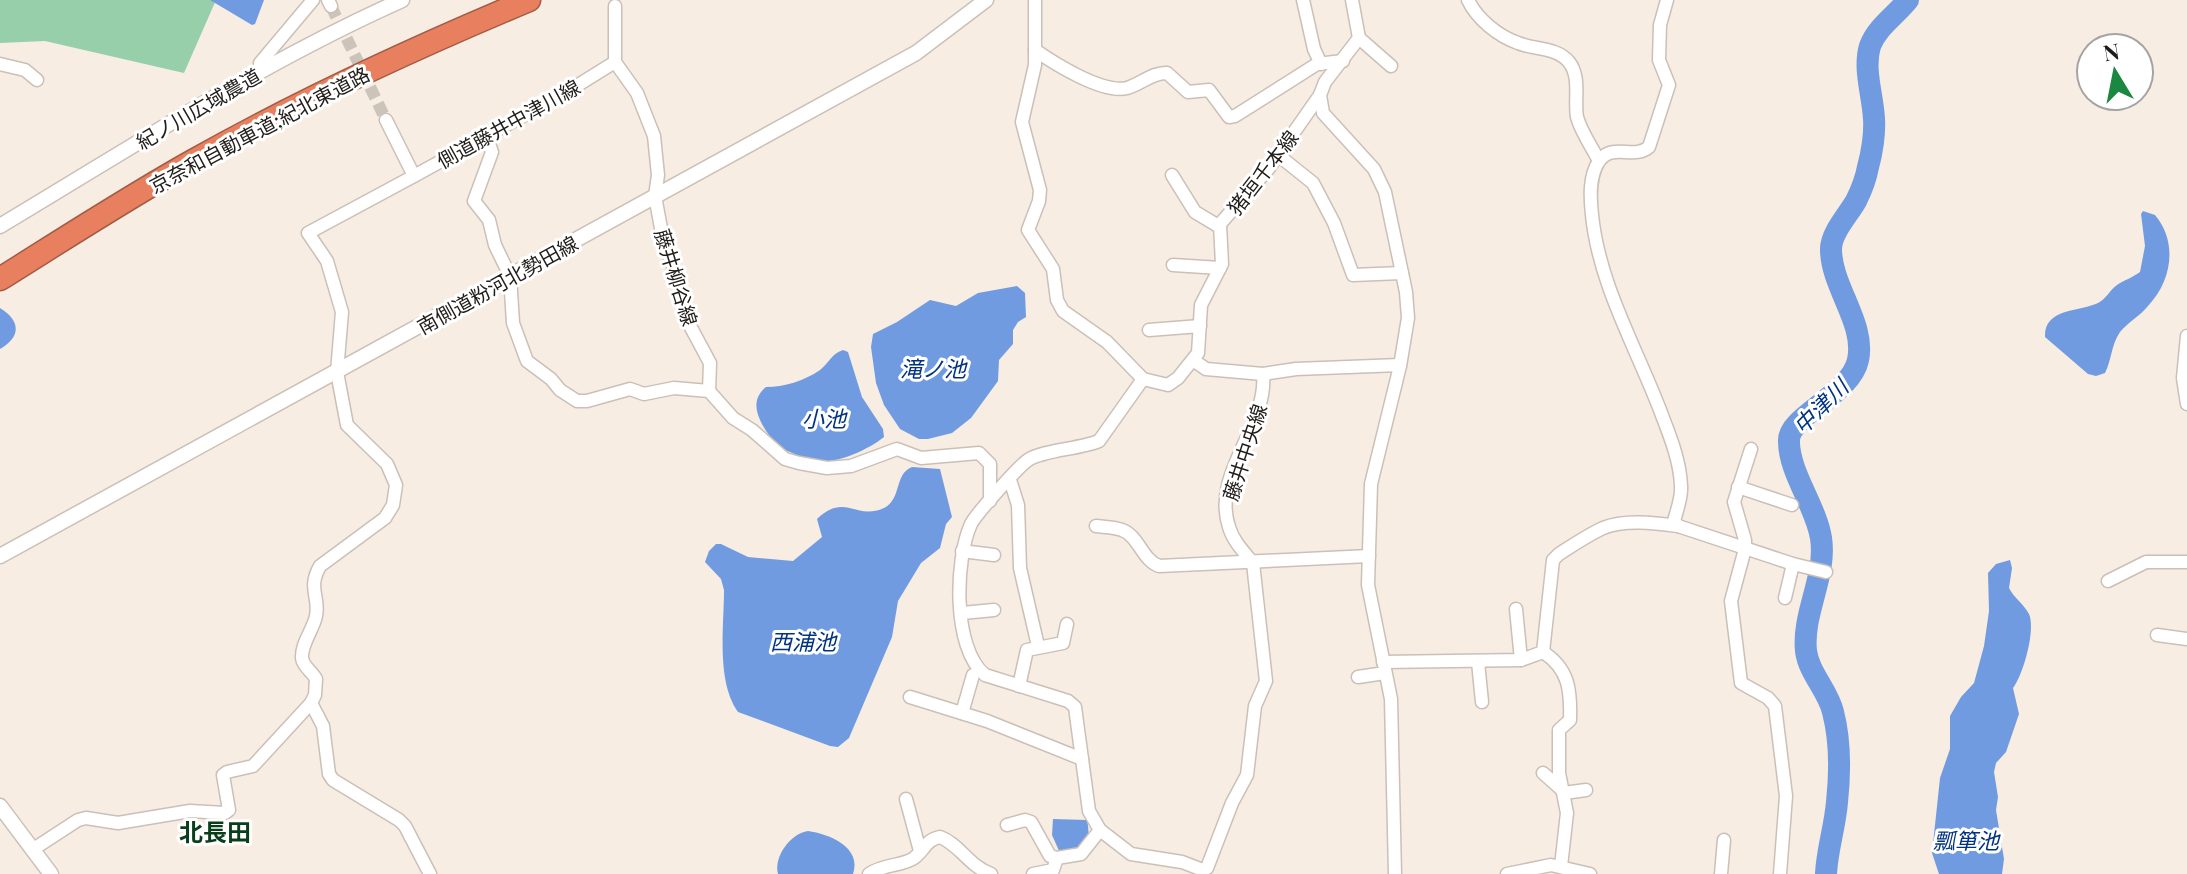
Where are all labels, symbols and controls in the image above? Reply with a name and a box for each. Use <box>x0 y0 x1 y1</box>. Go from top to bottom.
north arrow <box>2075 32 2155 112</box>
text: N <box>2101 35 2122 67</box>
street label: 京奈和自動車道;紀北東道路 <box>144 59 374 199</box>
street label: 紀ノ川広域農道 <box>131 61 265 155</box>
street label: 側道藤井中津川線 <box>431 72 585 174</box>
street label: 猪垣千本線 <box>1221 124 1303 220</box>
street label: 藤井柳谷線 <box>649 225 705 329</box>
street label: 南側道粉河北勢田線 <box>412 229 582 339</box>
water label: 滝ノ池 <box>900 353 968 383</box>
water label: 中津川 <box>1786 371 1855 440</box>
street label: 藤井中央線 <box>1216 400 1272 504</box>
water label: 小池 <box>802 403 848 433</box>
water label: 西浦池 <box>770 626 838 656</box>
district label: 北長田 <box>179 815 251 847</box>
water label: 瓢箪池 <box>1933 825 2001 855</box>

